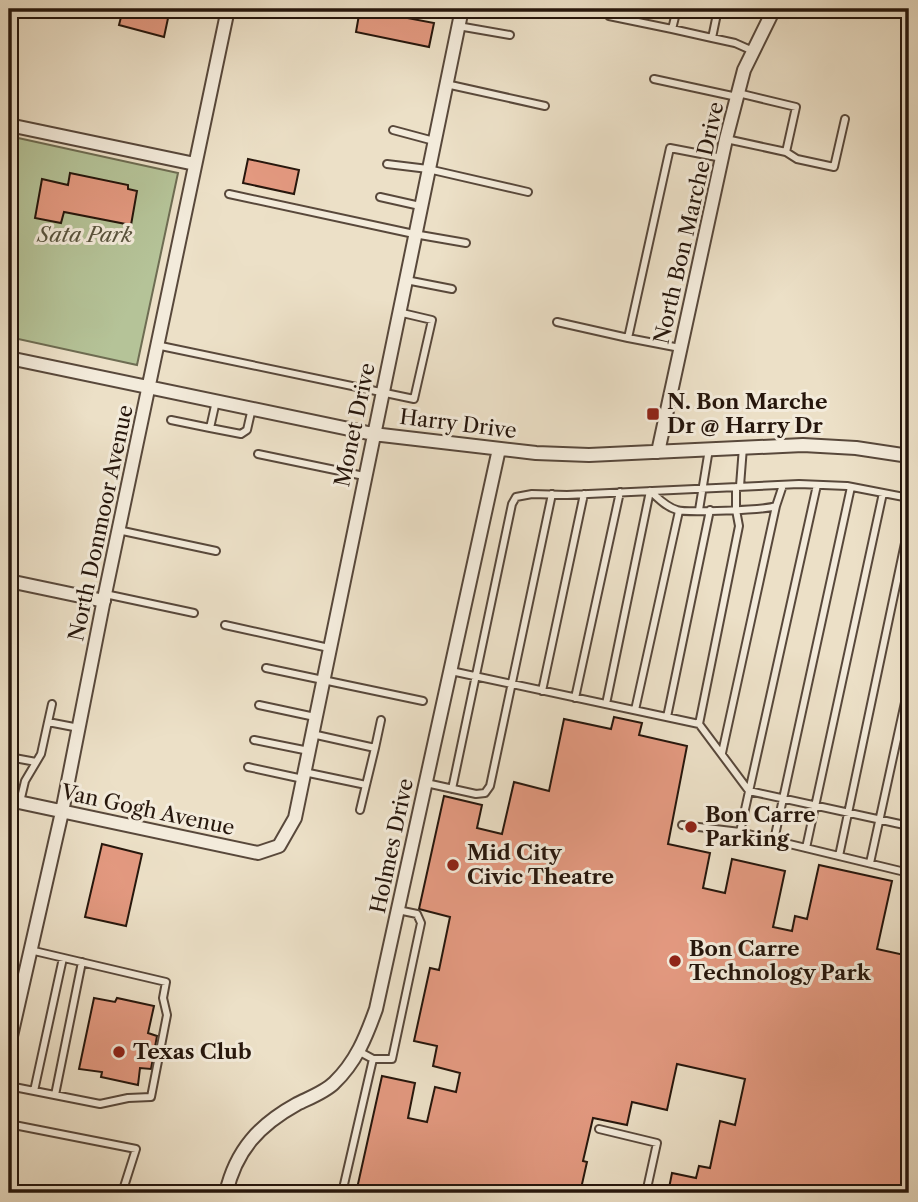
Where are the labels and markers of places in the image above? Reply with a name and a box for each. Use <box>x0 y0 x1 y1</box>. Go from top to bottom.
place label: N. Bon Marche Dr @ Harry Dr <box>667 389 828 438</box>
marker: N. Bon Marche Dr @ Harry Dr <box>645 406 661 422</box>
place label: Bon Carre Parking <box>705 802 816 851</box>
marker: Bon Carre Parking <box>683 819 699 835</box>
place label: Mid City Civic Theatre <box>467 840 614 889</box>
marker: Mid City Civic Theatre <box>445 857 461 873</box>
place label: Bon Carre Technology Park <box>689 936 872 985</box>
marker: Bon Carre Technology Park <box>667 953 683 969</box>
place label: Texas Club <box>133 1039 252 1064</box>
marker: Texas Club <box>111 1044 127 1060</box>

